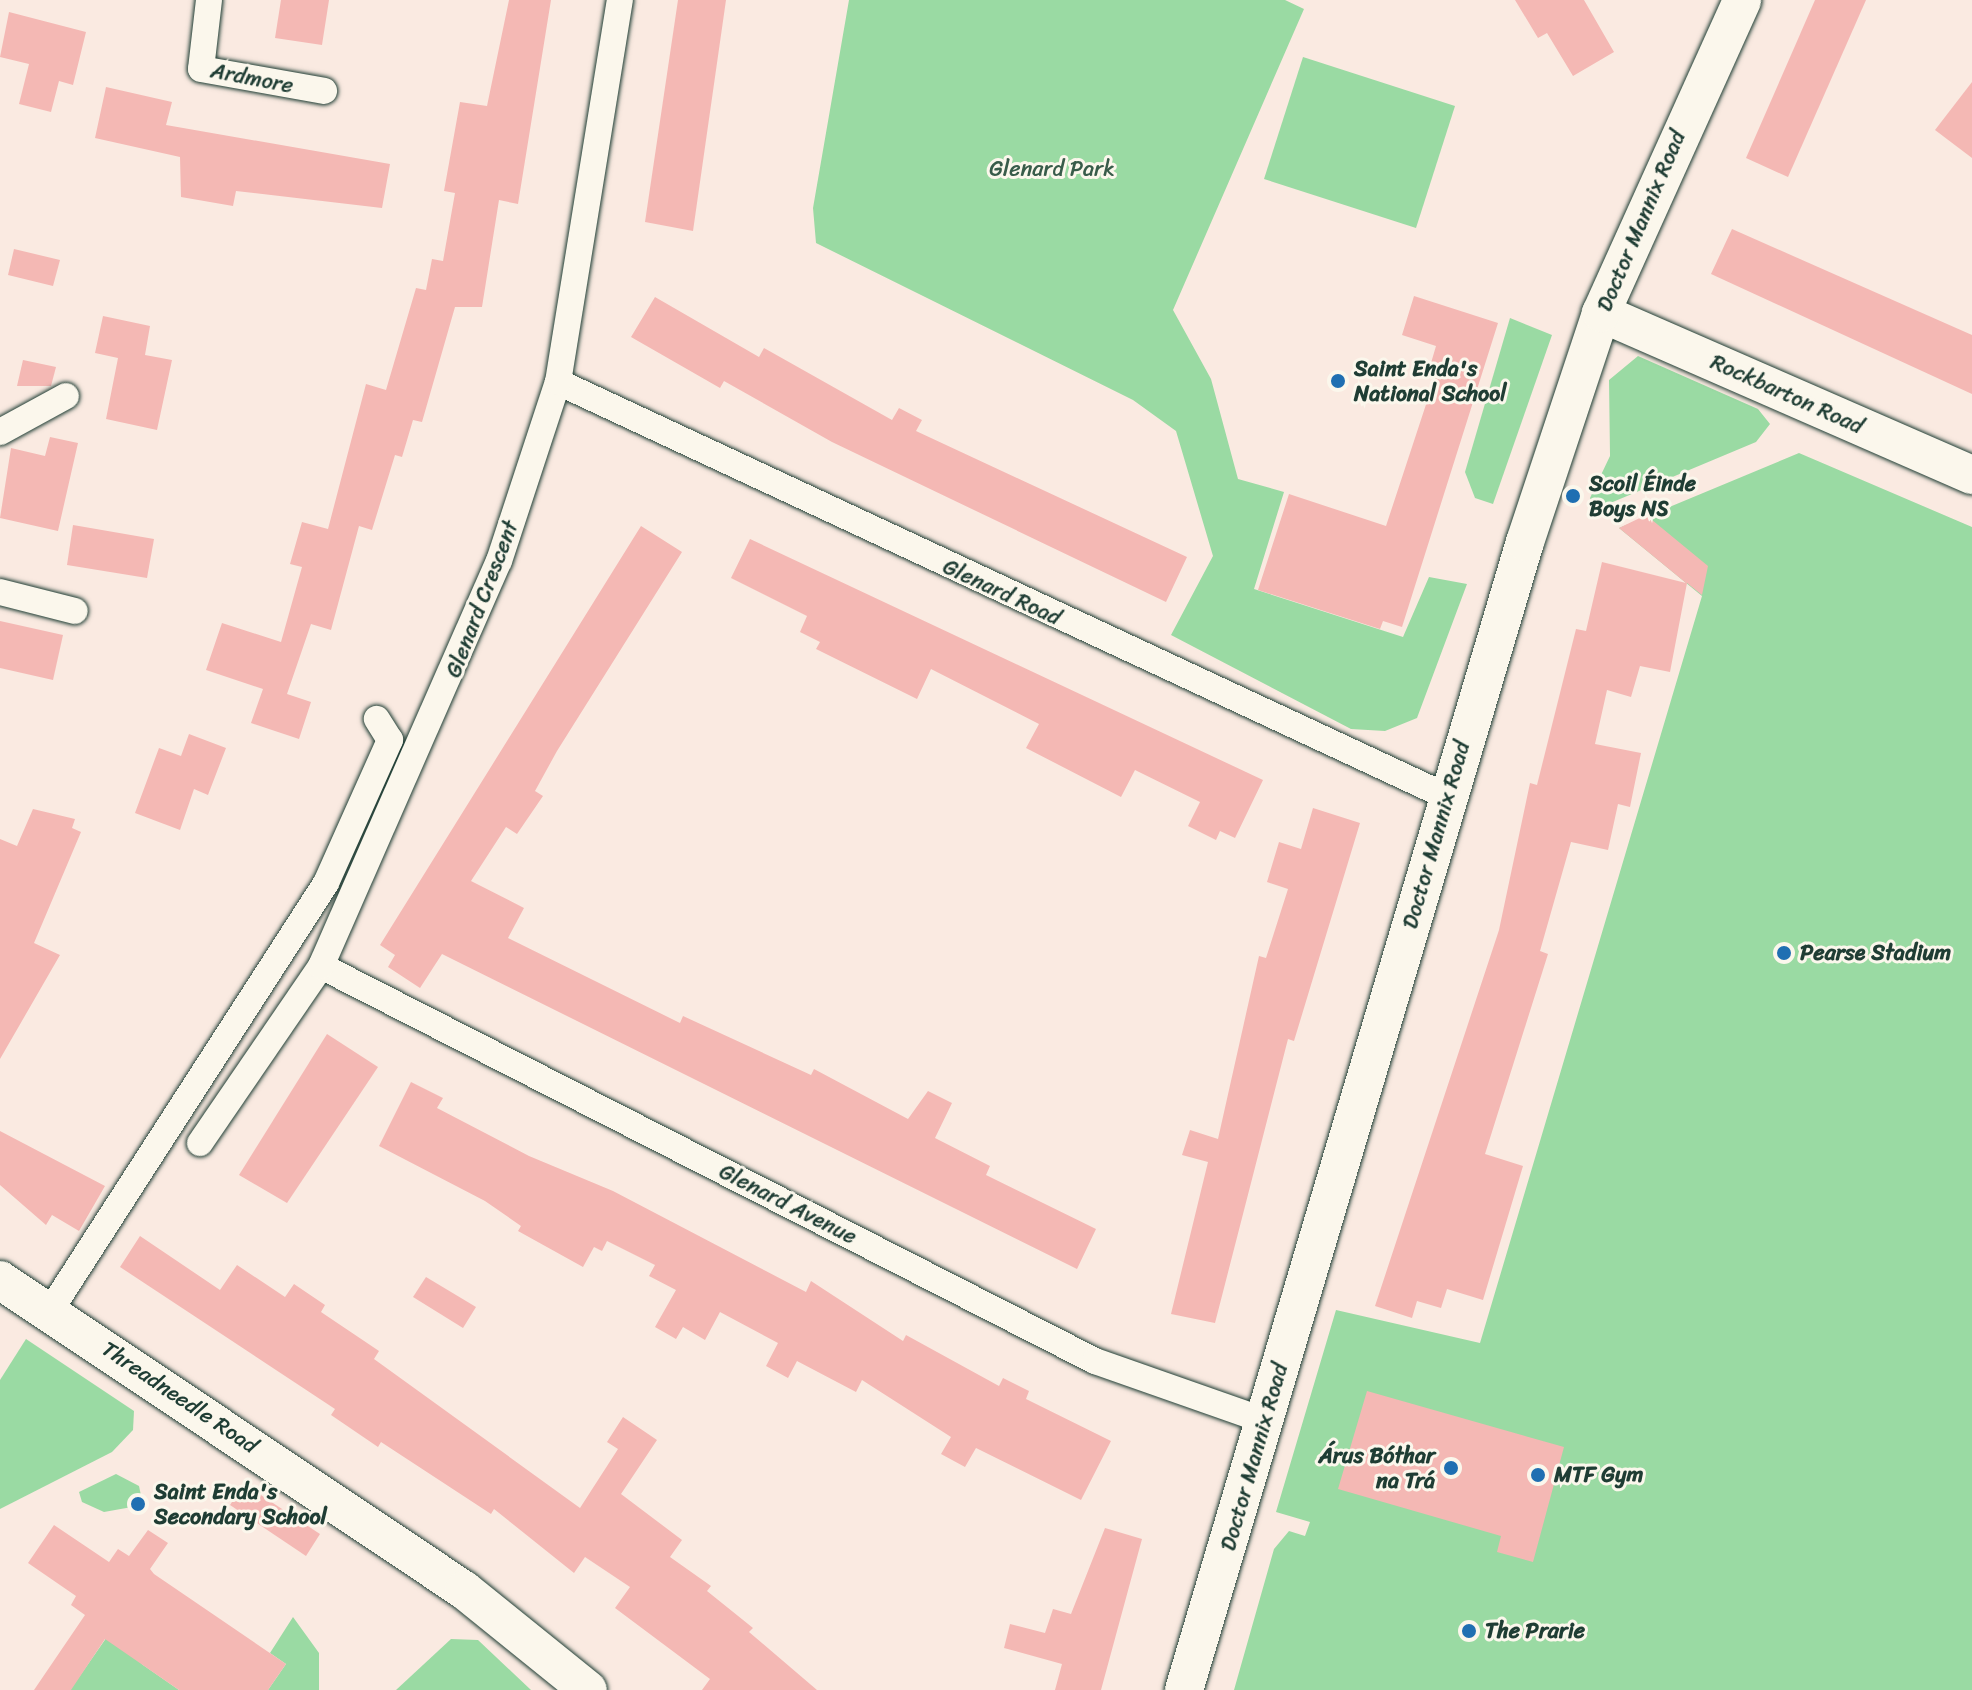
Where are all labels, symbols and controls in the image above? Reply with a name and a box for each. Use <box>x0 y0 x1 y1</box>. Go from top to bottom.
street label: Ardmore <box>209 57 295 99</box>
street label: Doctor Mannix Road <box>1591 127 1691 315</box>
park label: Glenard Park <box>989 156 1115 182</box>
street label: Rockbarton Road <box>1707 349 1867 439</box>
place label: Saint Enda's National School <box>1354 355 1507 406</box>
marker: Saint Enda's National School <box>1329 372 1347 390</box>
place label: Scoil Éinde Boys NS <box>1589 470 1696 522</box>
marker: Scoil Éinde Boys NS <box>1564 487 1582 505</box>
street label: Glenard Crescent <box>439 516 525 682</box>
street label: Glenard Road <box>939 553 1065 631</box>
street label: Doctor Mannix Road <box>1397 738 1475 932</box>
place label: Pearse Stadium <box>1800 940 1952 966</box>
marker: Pearse Stadium <box>1775 944 1793 962</box>
street label: Glenard Avenue <box>715 1158 861 1250</box>
street label: Threadneedle Road <box>97 1335 263 1459</box>
street label: Doctor Mannix Road <box>1215 1360 1293 1554</box>
place label: Árus Bóthar na Trá <box>1318 1442 1435 1494</box>
marker: Árus Bóthar na Trá <box>1442 1459 1460 1477</box>
place label: MTF Gym <box>1554 1462 1643 1488</box>
marker: MTF Gym <box>1529 1466 1547 1484</box>
place label: Saint Enda's Secondary School <box>154 1478 327 1530</box>
marker: Saint Enda's Secondary School <box>129 1495 147 1513</box>
place label: The Prarie <box>1485 1618 1585 1644</box>
marker: The Prarie <box>1460 1622 1478 1640</box>

